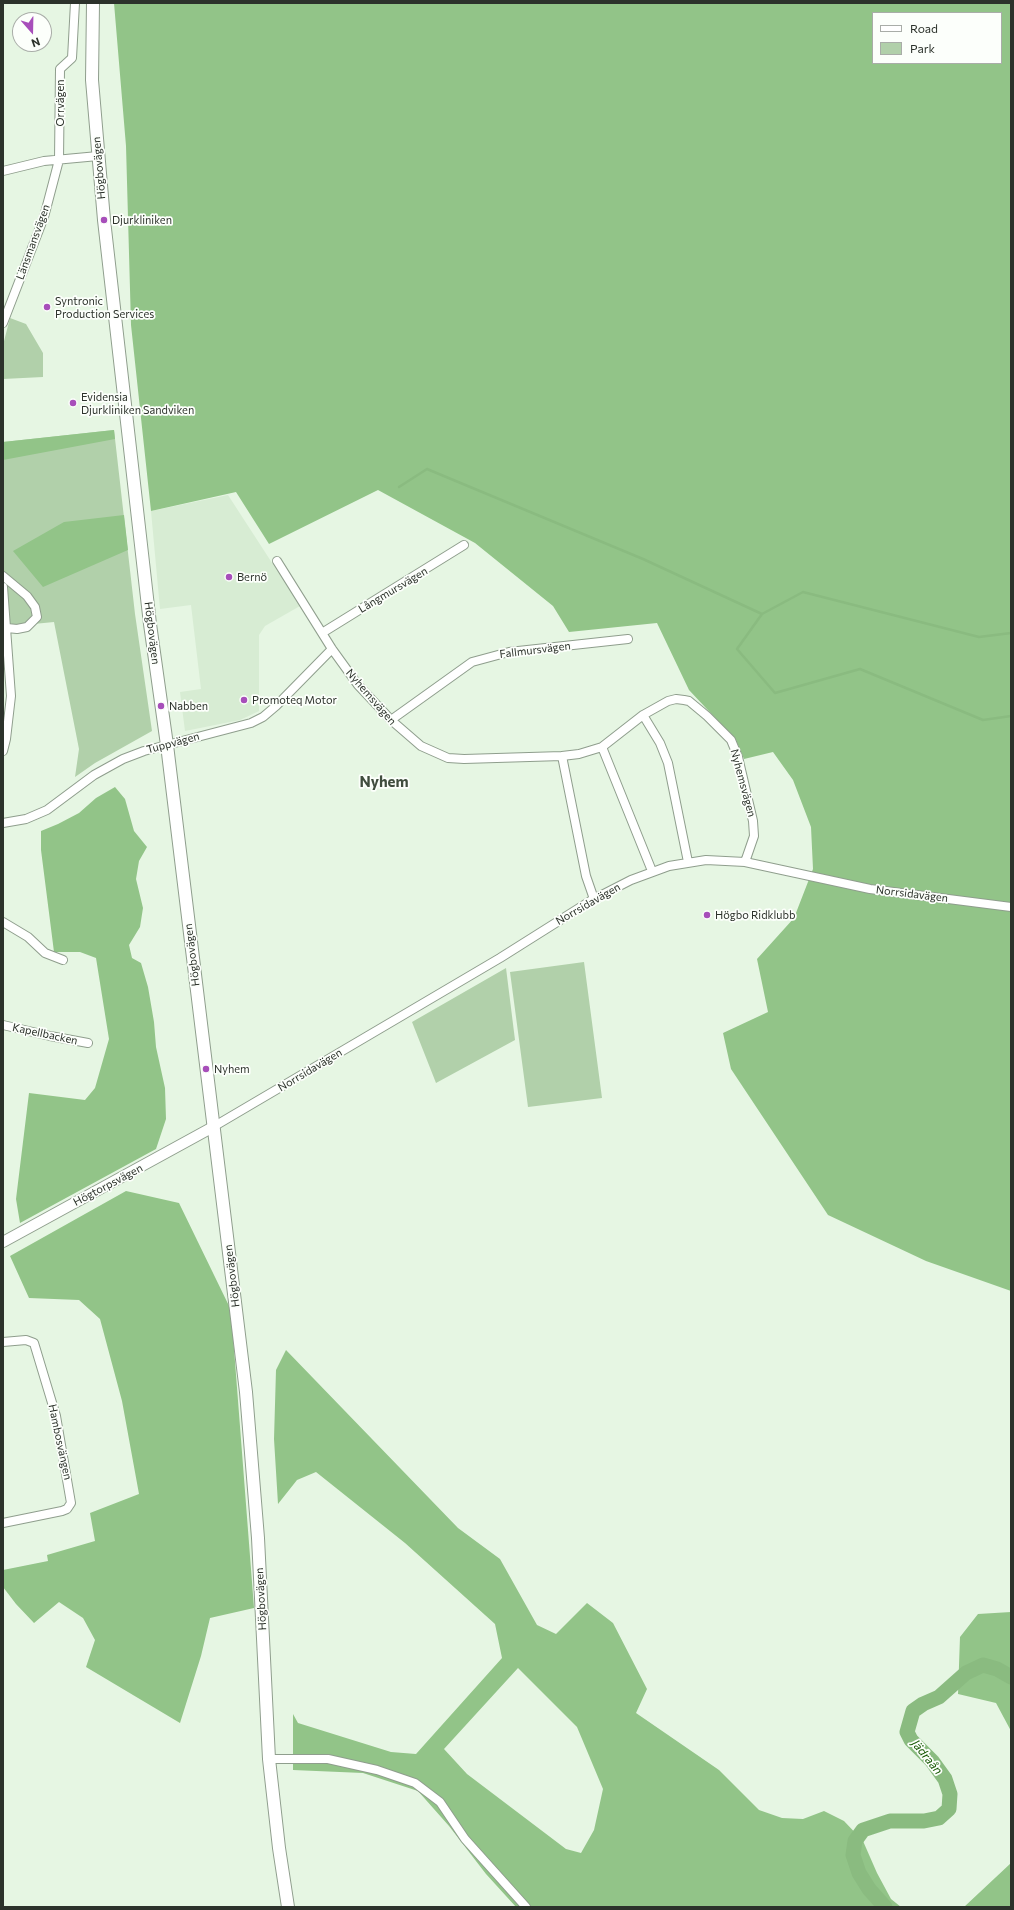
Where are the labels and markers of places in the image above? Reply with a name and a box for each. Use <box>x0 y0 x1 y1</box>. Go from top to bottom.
place label: Djurkliniken <box>112 213 172 227</box>
marker: Djurkliniken <box>99 215 109 225</box>
place label: Syntronic Production Services <box>55 294 154 320</box>
marker: Syntronic Production Services <box>42 302 52 312</box>
place label: Evidensia Djurkliniken Sandviken <box>81 390 194 416</box>
marker: Evidensia Djurkliniken Sandviken <box>68 398 78 408</box>
place label: Bernö <box>237 570 267 584</box>
marker: Bernö <box>224 572 234 582</box>
place label: Promoteq Motor <box>252 693 337 707</box>
marker: Promoteq Motor <box>239 695 249 705</box>
place label: Nabben <box>169 699 208 713</box>
marker: Nabben <box>156 701 166 711</box>
place label: Högbo Ridklubb <box>715 908 795 922</box>
marker: Högbo Ridklubb <box>702 910 712 920</box>
place label: Nyhem <box>214 1062 250 1076</box>
marker: Nyhem <box>201 1064 211 1074</box>

